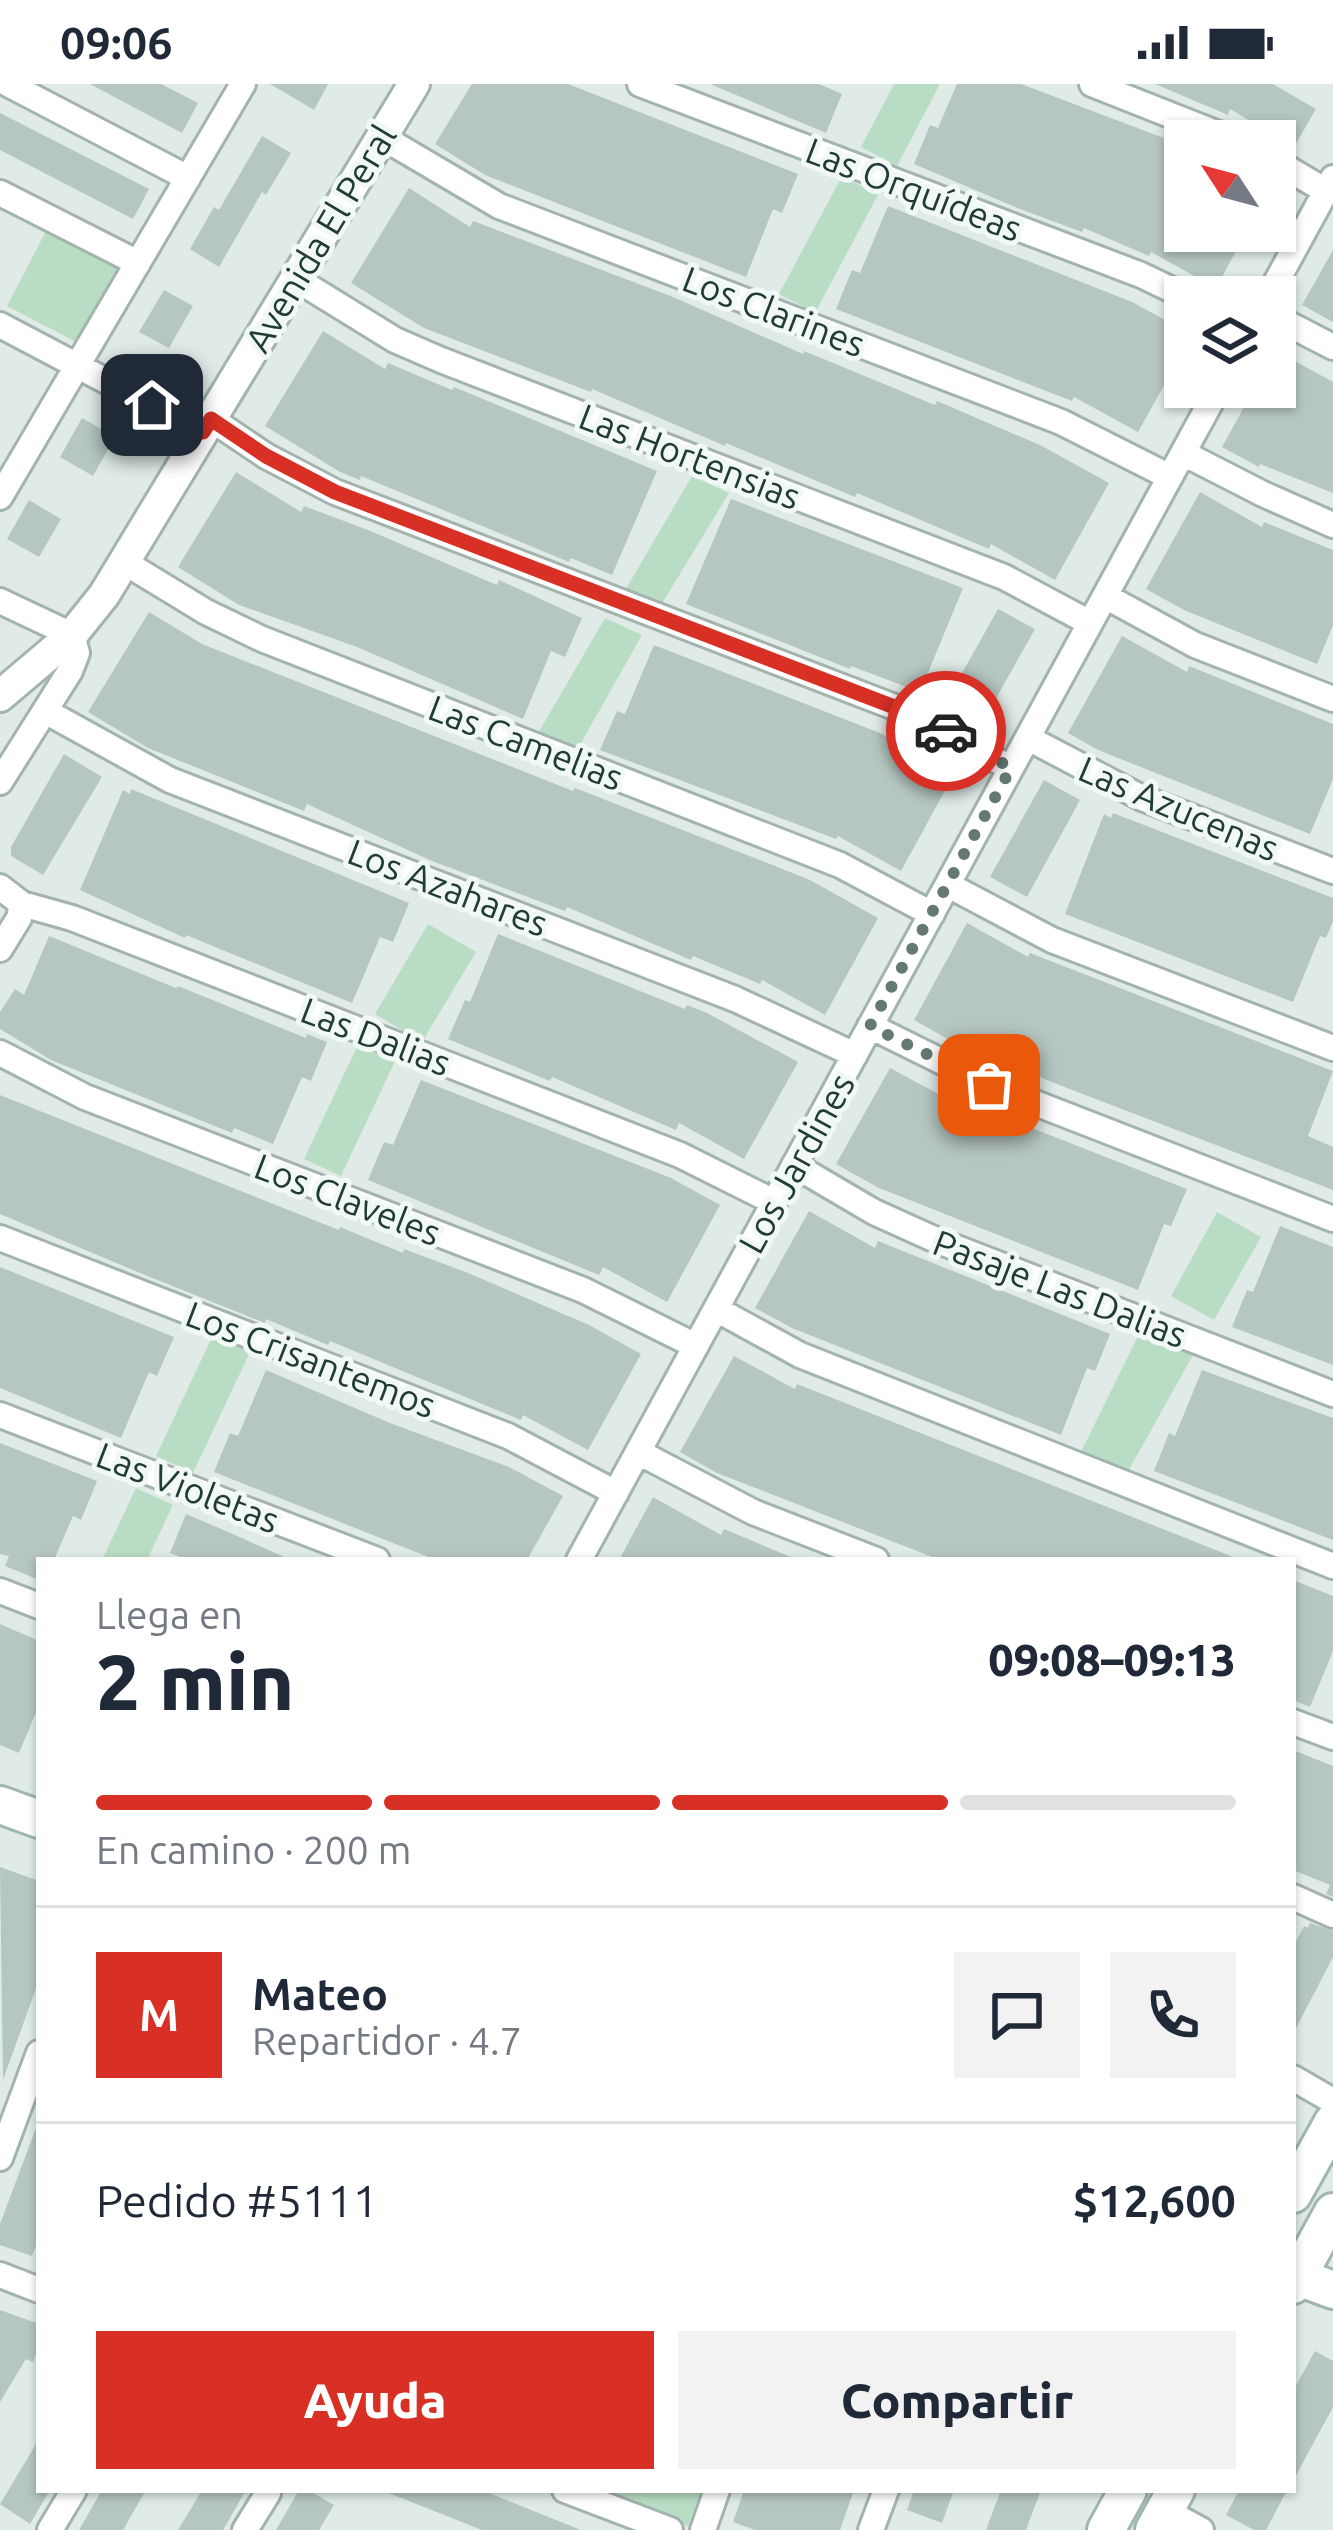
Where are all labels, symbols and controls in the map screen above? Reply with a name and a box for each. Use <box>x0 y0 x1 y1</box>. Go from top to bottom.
text: 09:06 <box>60 17 173 68</box>
street label: Avenida El Peral <box>236 117 404 359</box>
north arrow <box>1164 120 1296 252</box>
map controls <box>1164 120 1296 408</box>
street label: Las Orquídeas <box>800 129 1028 249</box>
street label: Los Clarines <box>677 257 871 365</box>
button: layers <box>1164 276 1296 408</box>
pin <box>101 354 203 456</box>
icon: home <box>119 372 185 438</box>
street label: Las Hortensias <box>574 395 806 517</box>
courier <box>886 671 1006 791</box>
street label: Las Camelias <box>423 686 629 798</box>
icon: car <box>913 698 979 764</box>
street label: Las Azucenas <box>1073 748 1285 868</box>
street label: Los Azahares <box>342 830 554 944</box>
street label: Las Dalias <box>295 989 457 1083</box>
pin <box>938 1034 1040 1136</box>
icon: bag <box>956 1052 1022 1118</box>
street label: Los Jardines <box>730 1066 862 1260</box>
street label: Los Claveles <box>249 1145 447 1253</box>
street label: Pasaje Las Dalias <box>928 1221 1192 1355</box>
street label: Los Crisantemos <box>180 1293 442 1425</box>
street label: Las Violetas <box>91 1433 285 1541</box>
text: Llega en <box>96 1593 243 1636</box>
text: 09:08–09:13 <box>988 1634 1236 1685</box>
text: 2 min <box>96 1637 294 1725</box>
text: En camino · 200 m <box>96 1828 411 1871</box>
button: chat <box>954 1952 1080 2078</box>
button: phone <box>1110 1952 1236 2078</box>
text: Mateo <box>252 1968 388 2019</box>
text: M <box>139 1989 179 2040</box>
text: Repartidor · 4.7 <box>252 2019 522 2062</box>
text: Pedido #5111 <box>96 2175 378 2226</box>
text: $12,600 <box>1073 2175 1236 2226</box>
button: Ayuda <box>96 2331 654 2469</box>
button: Compartir <box>678 2331 1236 2469</box>

